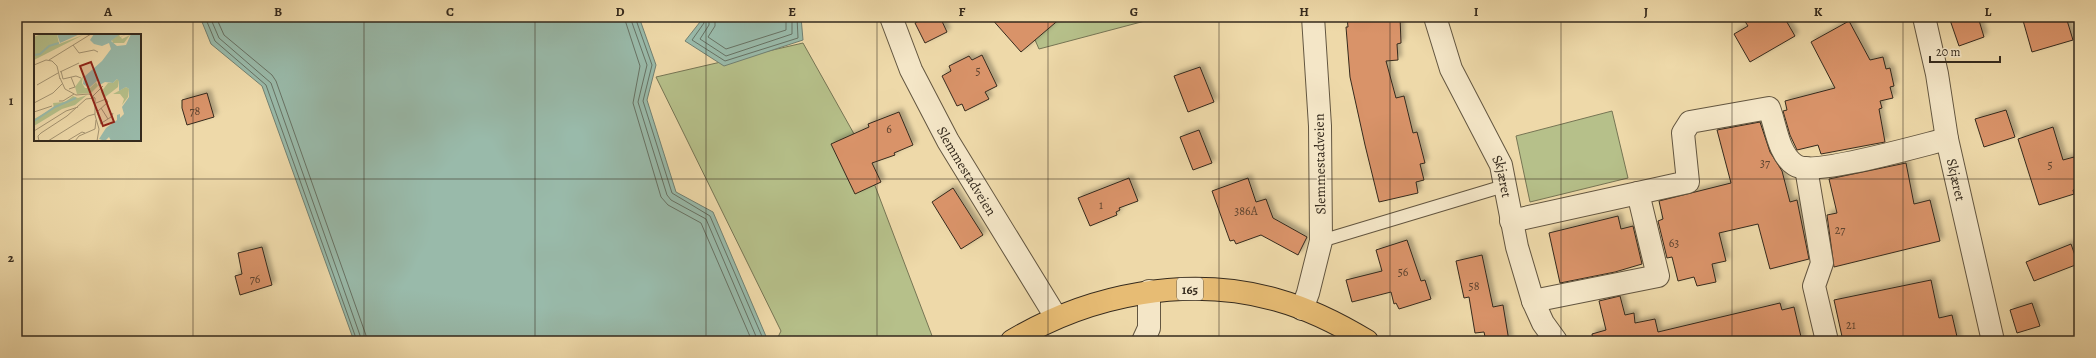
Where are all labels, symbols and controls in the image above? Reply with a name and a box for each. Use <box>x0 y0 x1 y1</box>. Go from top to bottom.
text: A <box>103 3 113 20</box>
text: B <box>274 3 282 20</box>
text: C <box>446 3 454 20</box>
text: D <box>615 3 625 20</box>
text: E <box>788 3 796 20</box>
text: F <box>959 3 966 20</box>
text: G <box>1130 3 1138 20</box>
text: H <box>1299 3 1309 20</box>
text: I <box>1474 3 1479 20</box>
text: J <box>1644 3 1648 20</box>
text: K <box>1814 3 1823 20</box>
text: L <box>1985 3 1992 20</box>
inset map <box>34 34 141 141</box>
scale bar <box>1930 38 2000 64</box>
text: 20 m <box>1936 44 1960 60</box>
house number: 5 <box>975 63 981 79</box>
text: 1 <box>9 92 14 109</box>
house number: 78 <box>190 103 201 119</box>
street label: Slemmestadveien <box>1310 113 1330 215</box>
house number: 6 <box>886 121 892 137</box>
street label: Slemmestadveien <box>933 123 1001 219</box>
street label: Skjæret <box>1488 152 1517 199</box>
house number: 37 <box>1760 155 1771 171</box>
street label: Skjæret <box>1942 157 1970 203</box>
house number: 5 <box>2047 157 2053 173</box>
house number: 1 <box>1099 197 1103 213</box>
house number: 386A <box>1234 203 1259 219</box>
house number: 27 <box>1835 222 1846 238</box>
house number: 63 <box>1669 235 1679 251</box>
text: 2 <box>8 249 15 266</box>
house number: 56 <box>1398 264 1409 280</box>
house number: 76 <box>250 271 261 287</box>
road number: 165 <box>1177 278 1203 300</box>
house number: 58 <box>1469 278 1480 294</box>
house number: 21 <box>1846 317 1856 333</box>

